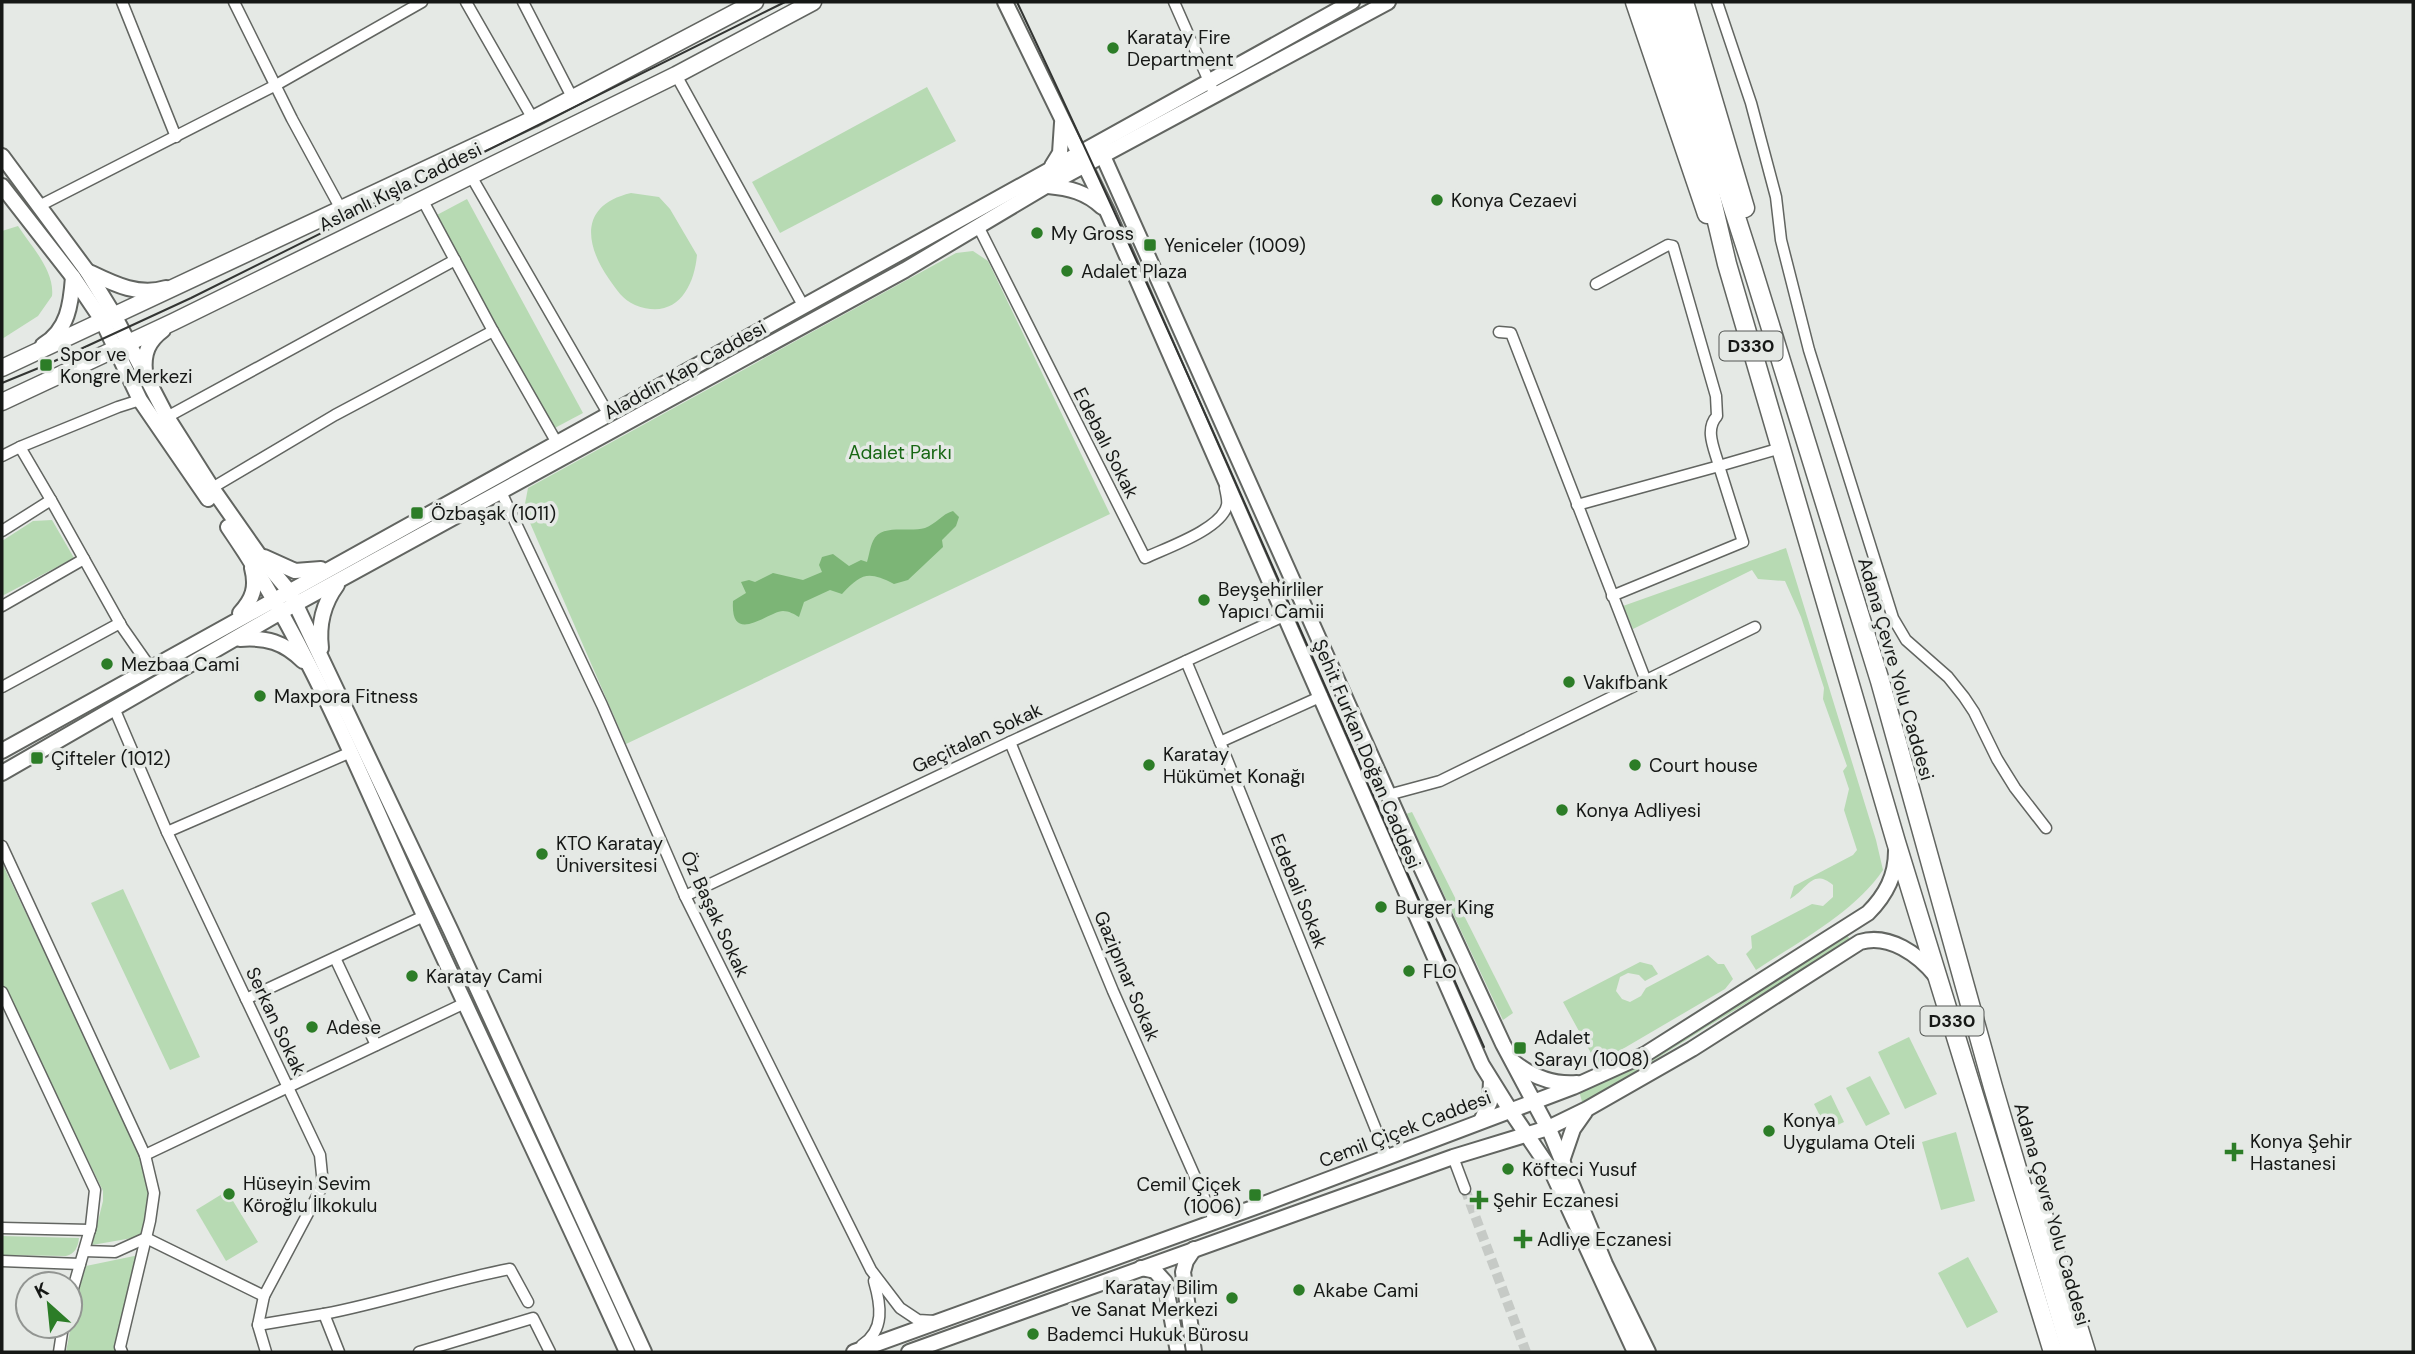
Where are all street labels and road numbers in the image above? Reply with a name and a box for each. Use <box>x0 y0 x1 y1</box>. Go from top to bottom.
street label: Aslanlı Kışla Caddesi <box>314 137 486 237</box>
street label: Aladdin Kap Caddesi <box>599 315 771 425</box>
road number: D330 <box>1720 332 1782 360</box>
street label: Edebalı Sokak <box>1067 383 1145 503</box>
street label: Adana Çevre Yolu Caddesi <box>1852 555 1940 783</box>
street label: Şehit Furkan Doğan Caddesi <box>1307 635 1427 873</box>
street label: Geçitalan Sokak <box>908 697 1046 779</box>
street label: Edebali Sokak <box>1265 830 1333 952</box>
street label: Öz Başak Sokak <box>675 847 755 981</box>
street label: Gazipınar Sokak <box>1088 907 1166 1045</box>
street label: Serkan Sokak <box>240 963 312 1079</box>
road number: D330 <box>1920 1006 1983 1036</box>
street label: Cemil Çiçek Caddesi <box>1315 1085 1495 1173</box>
street label: Adana Çevre Yolu Caddesi <box>2008 1100 2096 1328</box>

